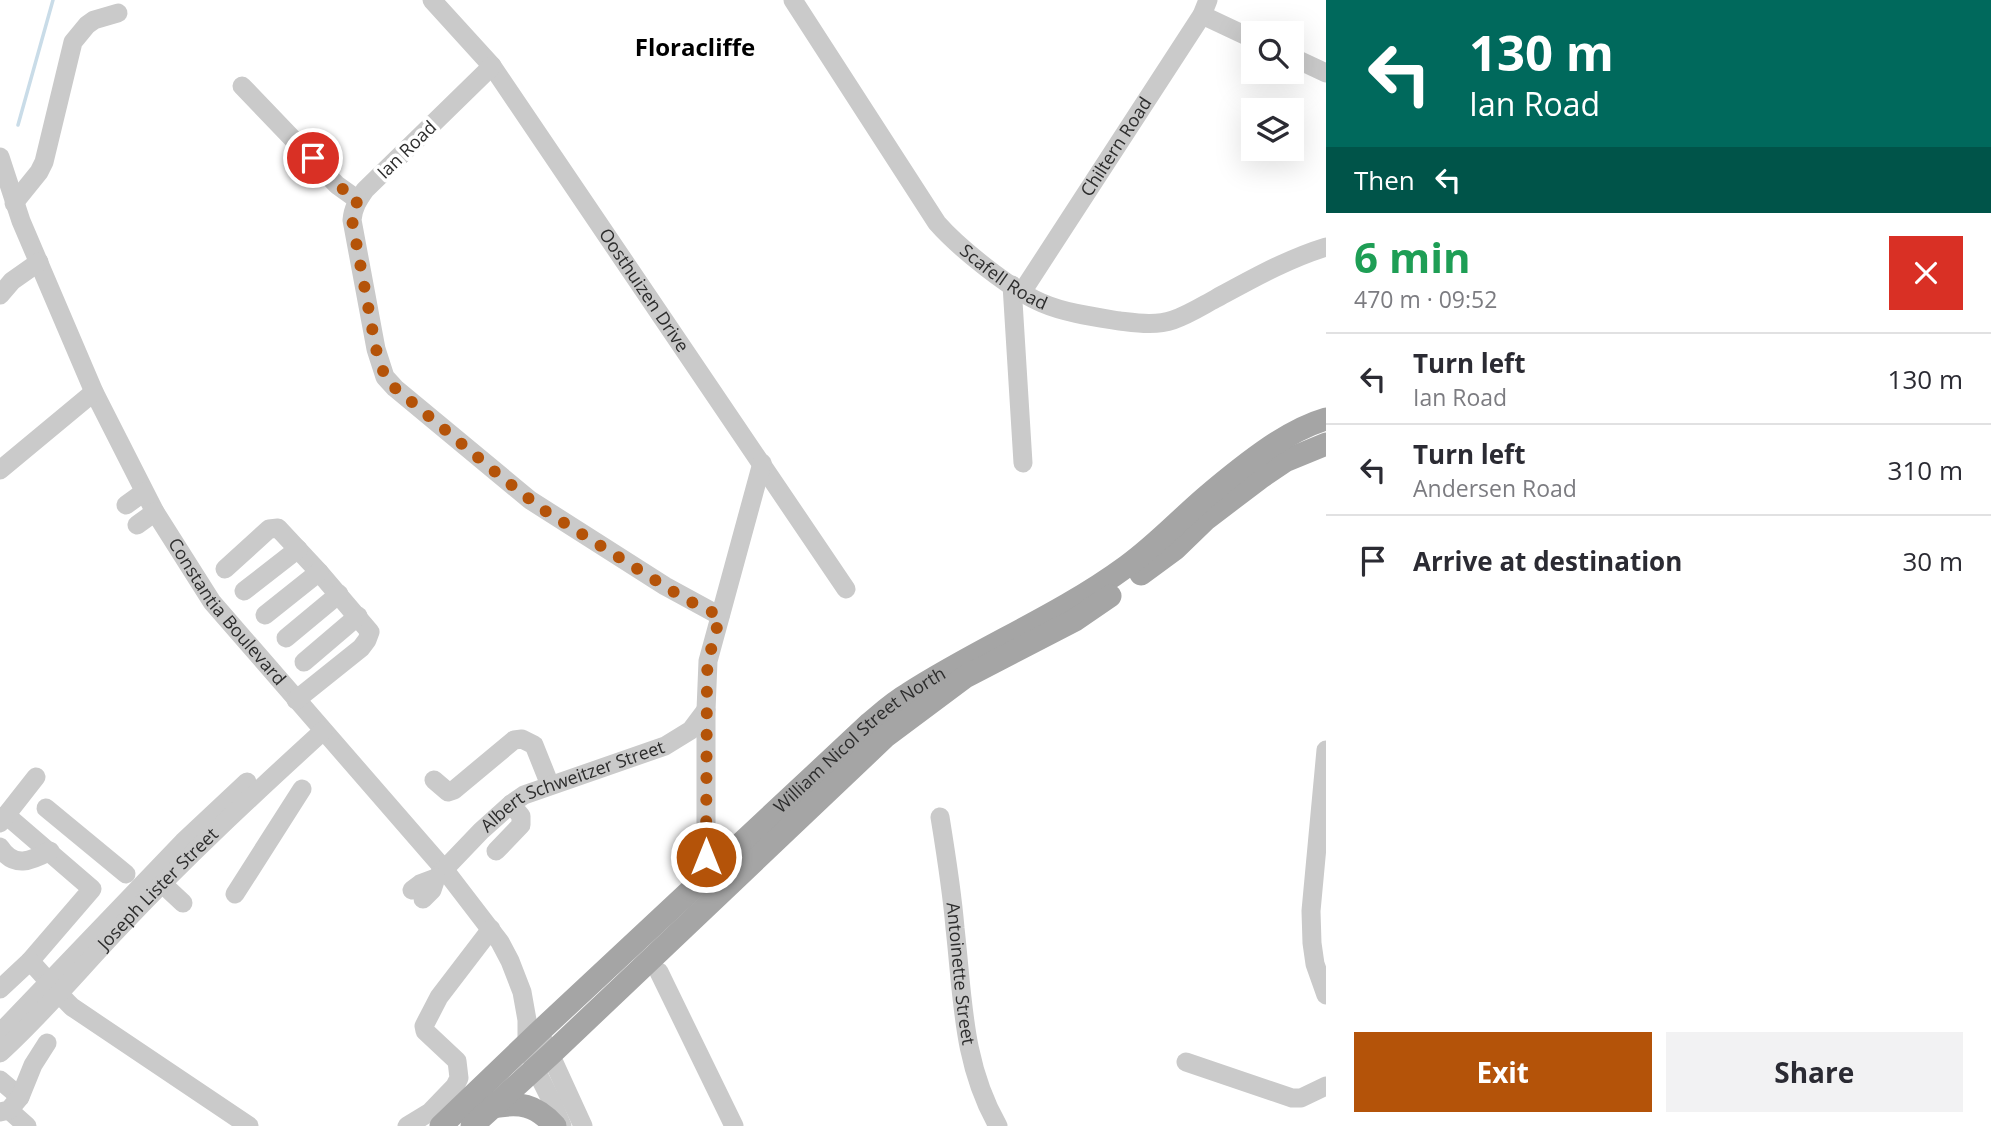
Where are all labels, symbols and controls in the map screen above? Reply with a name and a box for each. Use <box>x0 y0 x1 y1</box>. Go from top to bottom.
text: 130 m <box>1469 19 1614 85</box>
map controls <box>1241 21 1304 161</box>
button: search <box>1241 21 1304 84</box>
icon: left <box>1354 28 1445 119</box>
district label: Floracliffe <box>635 30 755 63</box>
text: Ian Road <box>1469 82 1600 125</box>
street label: Chiltern Road <box>1074 92 1157 201</box>
button: layers <box>1241 98 1304 161</box>
street label: Ian Road <box>371 115 441 184</box>
pin <box>283 128 343 188</box>
icon: arrive <box>294 139 332 177</box>
icon: left <box>1429 161 1467 199</box>
text: Then <box>1354 162 1415 198</box>
street label: Oosthuizen Drive <box>594 223 695 356</box>
text: 6 min <box>1354 228 1471 285</box>
button: close <box>1889 236 1963 310</box>
street label: Scafell Road <box>955 238 1051 315</box>
text: 470 m · 09:52 <box>1354 283 1497 315</box>
text: Turn left <box>1413 345 1525 381</box>
icon: left <box>1354 360 1392 398</box>
text: 130 m <box>1888 361 1963 397</box>
text: Ian Road <box>1413 381 1507 413</box>
text: Turn left <box>1413 436 1525 472</box>
icon: left <box>1354 451 1392 489</box>
text: 310 m <box>1888 452 1963 488</box>
text: Andersen Road <box>1413 472 1577 504</box>
street label: Constantia Boulevard <box>163 533 292 690</box>
icon: arrive <box>1354 542 1392 580</box>
text: Arrive at destination <box>1413 543 1682 579</box>
text: 30 m <box>1902 543 1963 579</box>
street label: William Nicol Street North <box>768 661 950 818</box>
street label: Albert Schweitzer Street <box>475 734 668 837</box>
position arrow <box>669 820 743 894</box>
street label: Joseph Lister Street <box>90 822 223 956</box>
street label: Antoinette Street <box>942 901 981 1047</box>
button: Exit <box>1354 1032 1652 1112</box>
button: Share <box>1666 1032 1963 1112</box>

